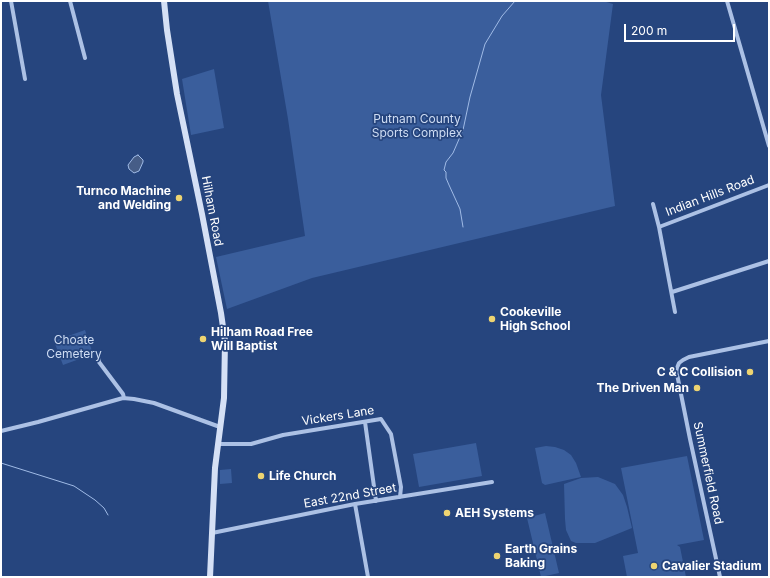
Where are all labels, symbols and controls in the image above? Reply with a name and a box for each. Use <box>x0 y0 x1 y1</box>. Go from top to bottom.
scale bar <box>626 16 737 42</box>
text: 200 m <box>631 23 667 38</box>
park label: Putnam County Sports Complex <box>372 112 462 140</box>
street label: Indian Hills Road <box>664 172 756 220</box>
street label: Hilham Road <box>198 175 226 247</box>
place label: Turnco Machine and Welding <box>76 184 171 212</box>
marker: Turnco Machine and Welding <box>174 193 184 203</box>
place label: Cookeville High School <box>500 305 570 333</box>
marker: Cookeville High School <box>487 314 497 324</box>
place label: Hilham Road Free Will Baptist <box>211 325 313 353</box>
park label: Choate Cemetery <box>46 333 102 361</box>
marker: Hilham Road Free Will Baptist <box>198 334 208 344</box>
place label: C & C Collision <box>657 365 742 379</box>
marker: C & C Collision <box>745 367 755 377</box>
place label: The Driven Man <box>597 381 689 395</box>
marker: The Driven Man <box>692 383 702 393</box>
street label: Vickers Lane <box>301 403 375 429</box>
street label: Summerfield Road <box>690 420 726 526</box>
place label: Life Church <box>269 469 336 483</box>
marker: Life Church <box>256 471 266 481</box>
street label: East 22nd Street <box>303 481 397 511</box>
place label: AEH Systems <box>455 506 534 520</box>
marker: AEH Systems <box>442 508 452 518</box>
place label: Earth Grains Baking <box>505 542 577 570</box>
marker: Earth Grains Baking <box>492 551 502 561</box>
place label: Cavalier Stadium <box>662 559 762 573</box>
marker: Cavalier Stadium <box>649 561 659 571</box>

